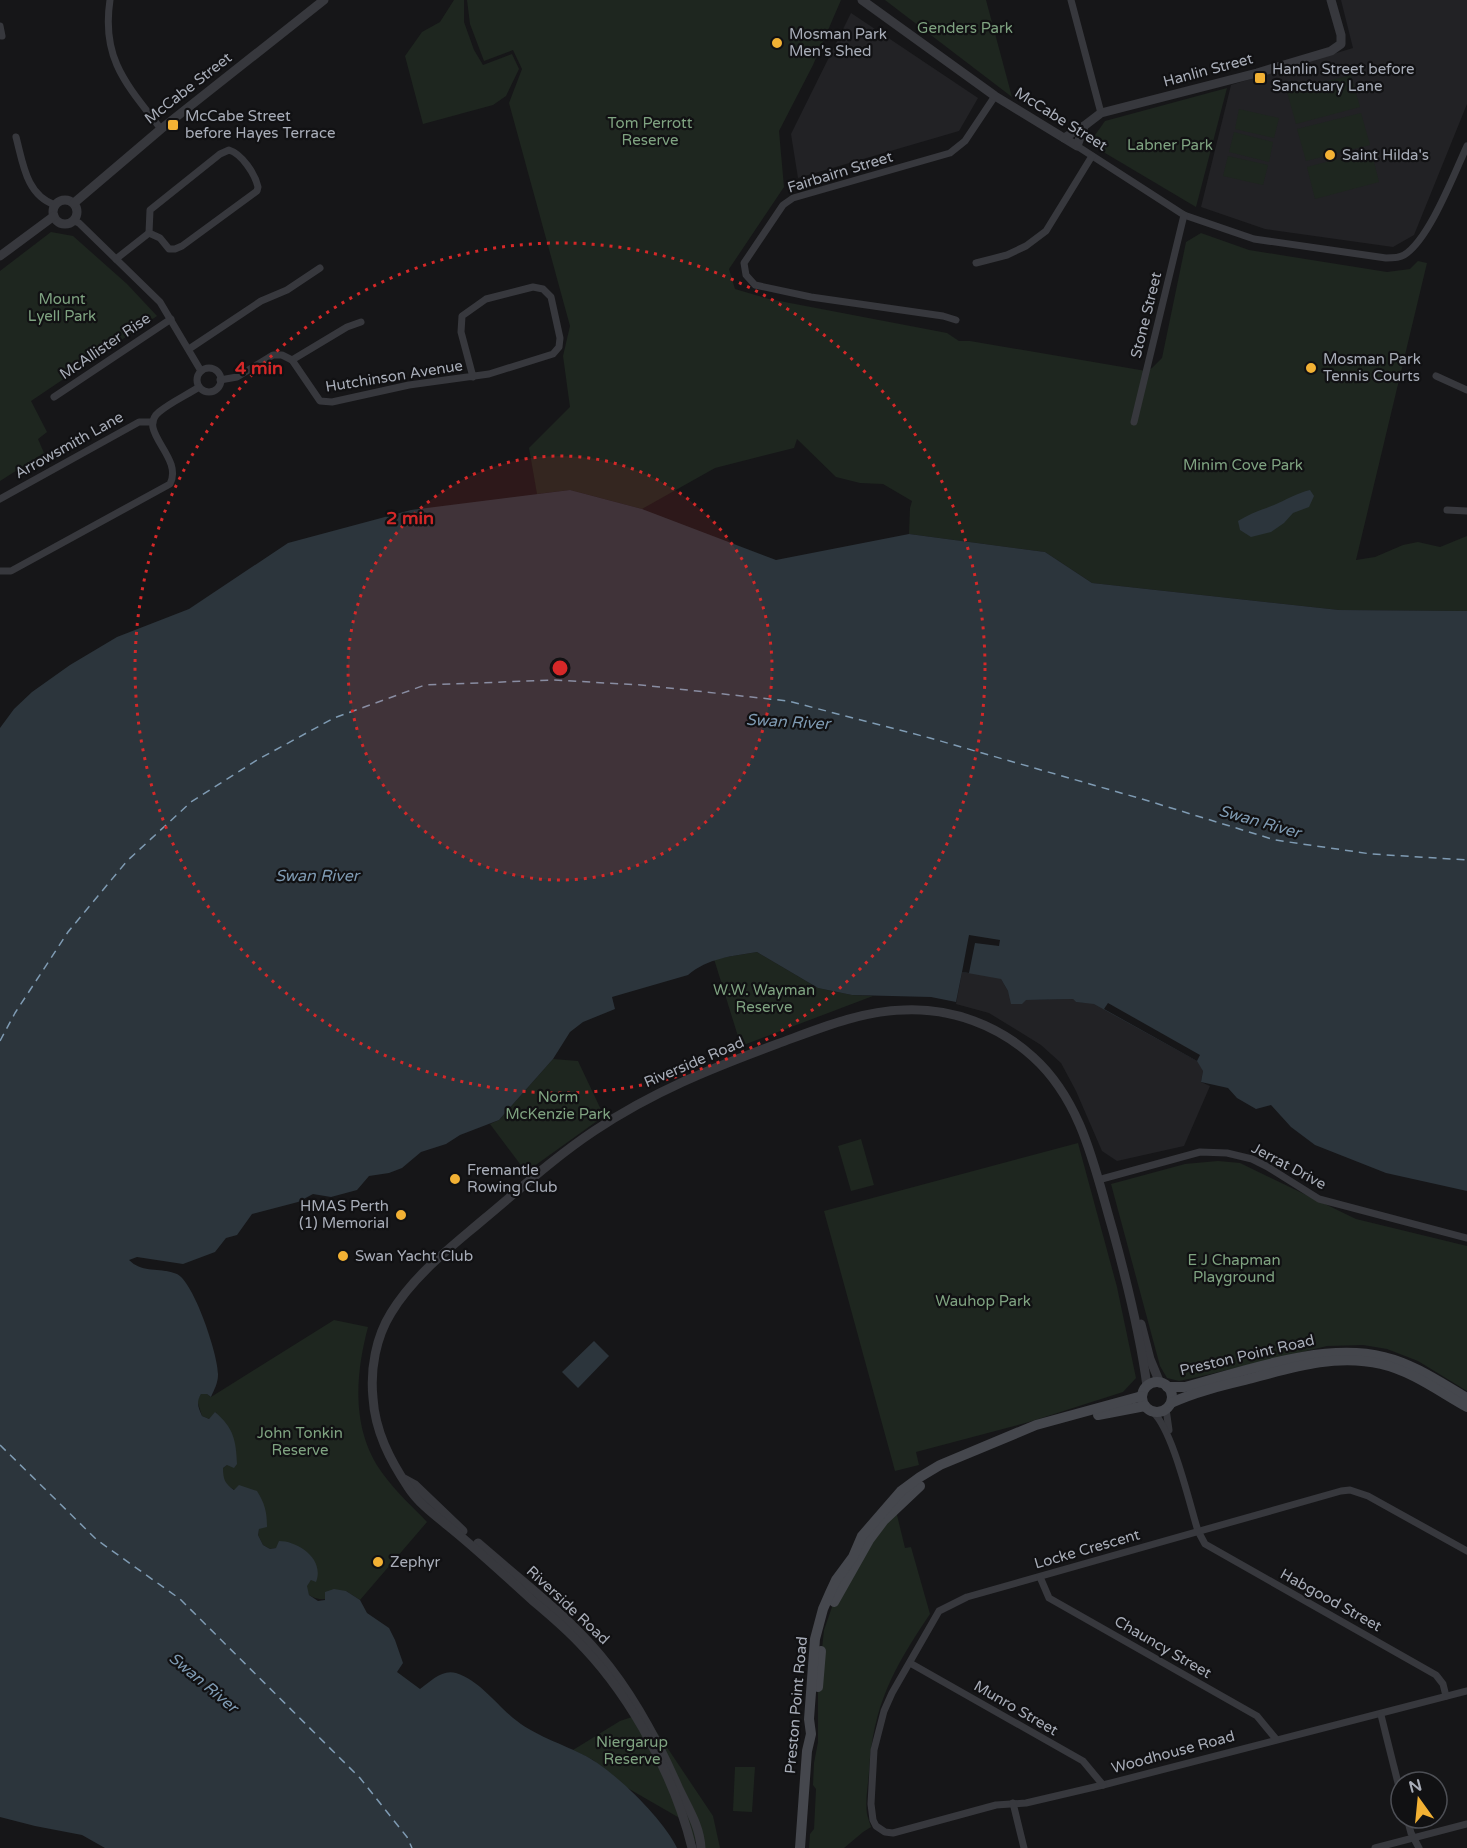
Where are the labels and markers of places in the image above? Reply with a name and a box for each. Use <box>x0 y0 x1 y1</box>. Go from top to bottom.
place label: Mosman Park Men's Shed <box>789 25 887 60</box>
marker: Mosman Park Men's Shed <box>770 36 784 50</box>
place label: Hanlin Street before Sanctuary Lane <box>1272 60 1415 95</box>
marker: Hanlin Street before Sanctuary Lane <box>1253 71 1267 85</box>
place label: McCabe Street before Hayes Terrace <box>185 107 335 142</box>
marker: McCabe Street before Hayes Terrace <box>166 118 180 132</box>
place label: Saint Hilda's <box>1342 146 1429 164</box>
marker: Saint Hilda's <box>1323 148 1337 162</box>
place label: Mosman Park Tennis Courts <box>1323 350 1421 385</box>
marker: Mosman Park Tennis Courts <box>1304 361 1318 375</box>
centre of rings <box>550 658 570 678</box>
place label: Fremantle Rowing Club <box>467 1161 558 1196</box>
marker: Fremantle Rowing Club <box>448 1172 462 1186</box>
place label: HMAS Perth (1) Memorial <box>299 1197 389 1232</box>
marker: HMAS Perth (1) Memorial <box>394 1208 408 1222</box>
place label: Swan Yacht Club <box>355 1247 473 1265</box>
marker: Swan Yacht Club <box>336 1249 350 1263</box>
place label: Zephyr <box>390 1553 441 1571</box>
marker: Zephyr <box>371 1555 385 1569</box>

